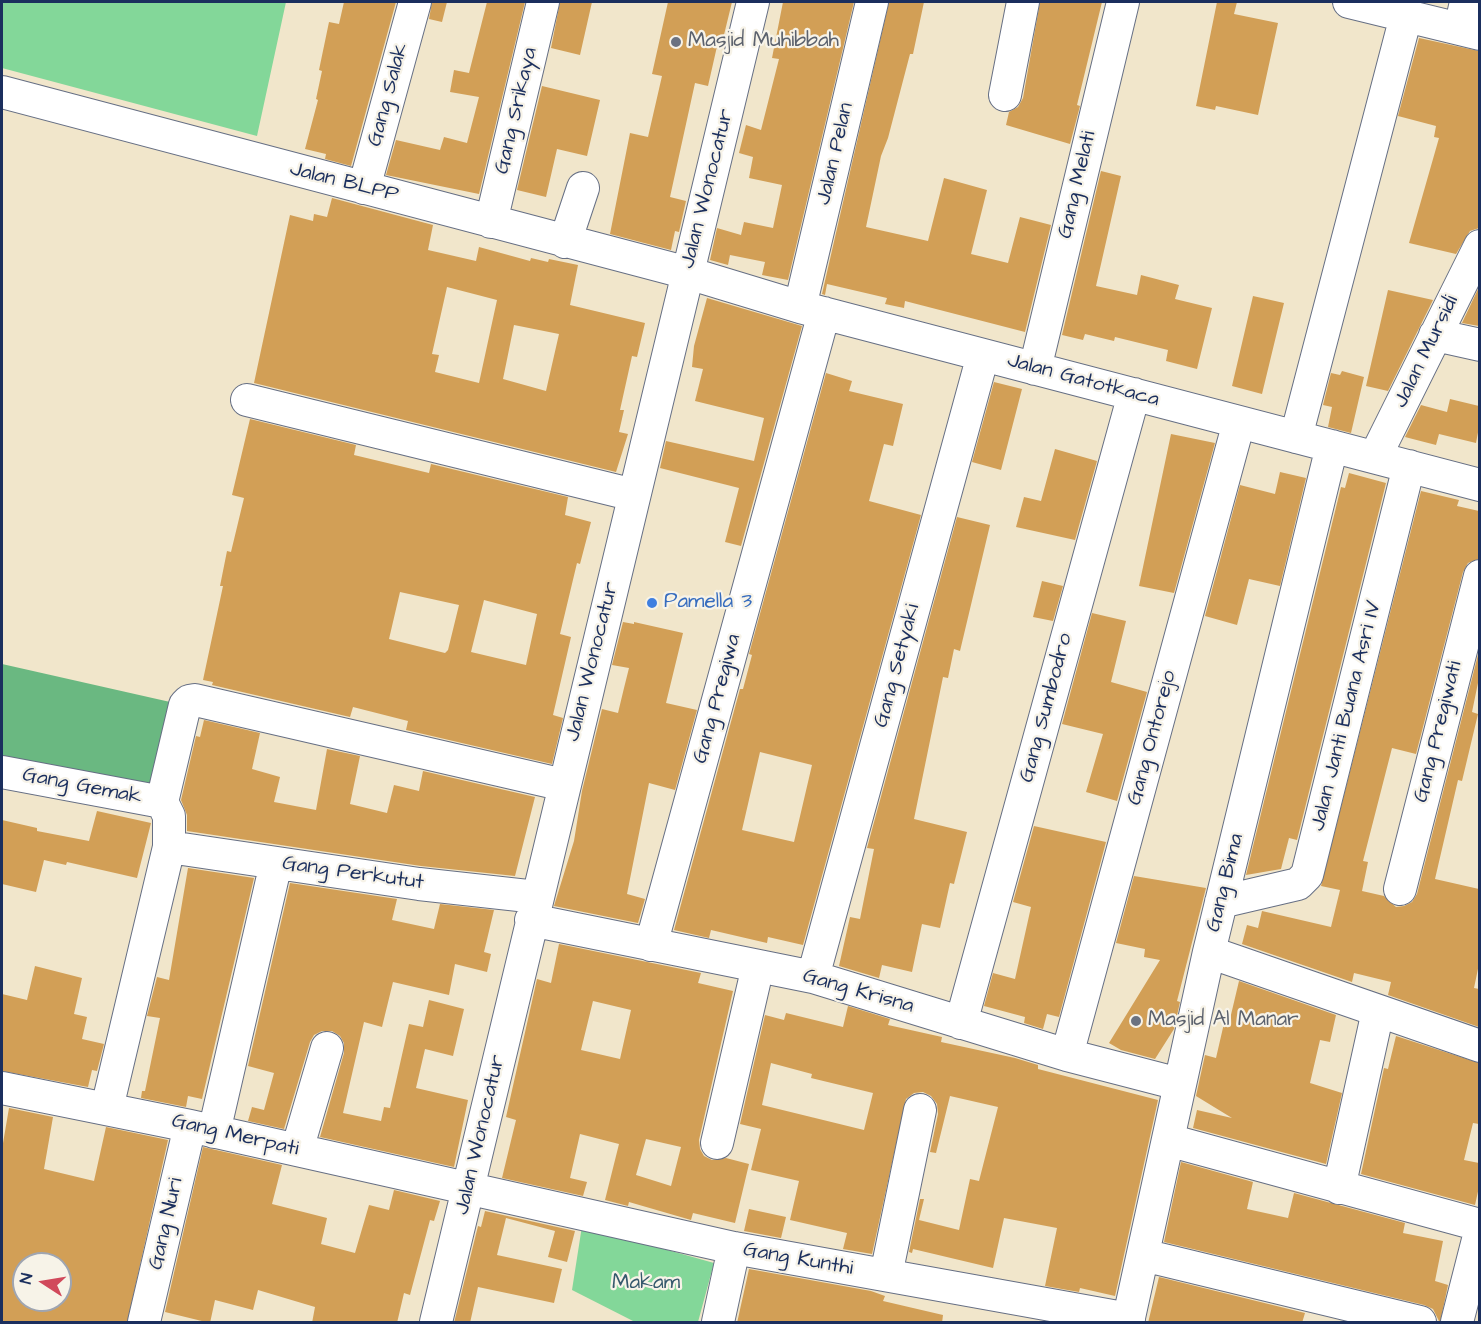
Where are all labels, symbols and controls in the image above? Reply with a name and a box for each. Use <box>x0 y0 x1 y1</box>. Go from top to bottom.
place label: Masjid Muhibbah <box>688 29 839 55</box>
marker: Masjid Muhibbah <box>669 35 683 49</box>
street label: Gang Salak <box>363 41 415 149</box>
street label: Gang Srikaya <box>490 45 544 177</box>
street label: Jalan Pelan <box>812 101 860 207</box>
street label: Jalan Wonocatur <box>676 107 740 271</box>
street label: Gang Melati <box>1053 129 1103 241</box>
street label: Jalan BLPP <box>287 157 401 209</box>
street label: Jalan Mursidi <box>1389 292 1465 412</box>
street label: Jalan Gatotkaca <box>1004 349 1162 413</box>
street label: Jalan Wonocatur <box>561 580 625 744</box>
place label: Pamella 3 <box>664 590 752 616</box>
marker: Pamella 3 <box>645 596 659 610</box>
street label: Jalan Janti Buana Asri IV <box>1306 598 1388 834</box>
street label: Gang Setyaki <box>869 602 927 730</box>
street label: Gang Sumbodro <box>1015 631 1079 785</box>
street label: Gang Pregiwa <box>689 632 747 766</box>
street label: Gang Pregiwati <box>1409 659 1469 805</box>
street label: Gang Ontorejo <box>1123 668 1183 808</box>
street label: Gang Gemak <box>20 763 144 811</box>
street label: Gang Bima <box>1202 831 1250 935</box>
street label: Gang Perkutut <box>281 852 425 896</box>
street label: Gang Krisna <box>800 964 916 1020</box>
place label: Masjid Al Manar <box>1148 1008 1299 1034</box>
marker: Masjid Al Manar <box>1129 1014 1143 1028</box>
street label: Jalan Wonocatur <box>450 1053 512 1217</box>
street label: Gang Merpati <box>169 1109 301 1163</box>
street label: Gang Nuri <box>144 1176 190 1272</box>
street label: Gang Kunthi <box>741 1238 855 1282</box>
north arrow <box>12 1252 72 1312</box>
text: N <box>15 1271 38 1286</box>
park label: Makam <box>612 1271 680 1297</box>

